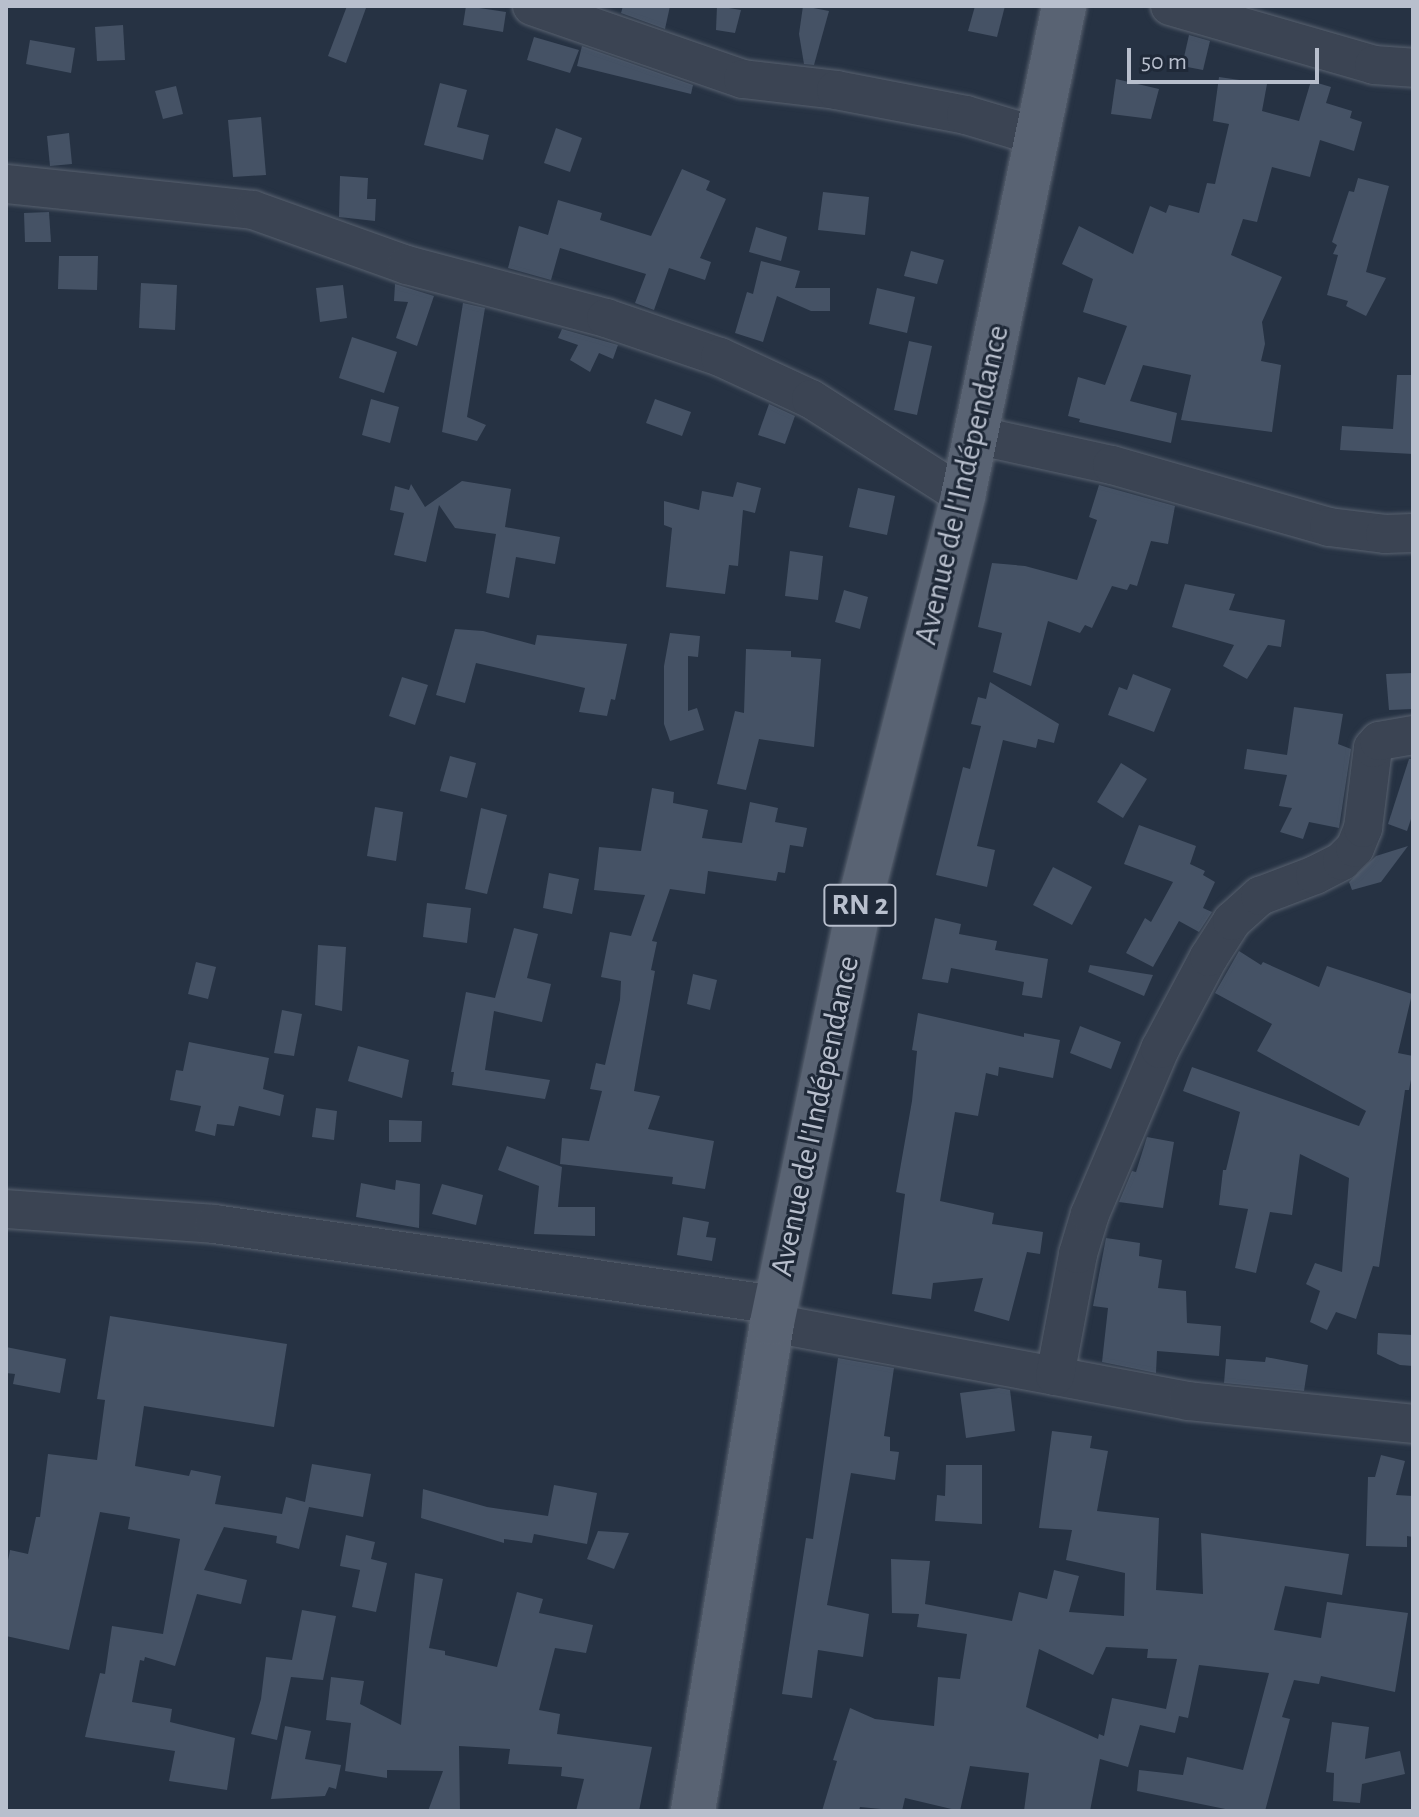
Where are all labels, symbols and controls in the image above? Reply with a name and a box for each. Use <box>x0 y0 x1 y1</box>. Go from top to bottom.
scale bar <box>1131 32 1323 82</box>
text: 50 m <box>1141 50 1187 74</box>
street label: Avenue de l'Indépendance <box>907 322 1017 648</box>
road number: RN 2 <box>822 879 898 931</box>
street label: Avenue de l'Indépendance <box>762 952 868 1280</box>

